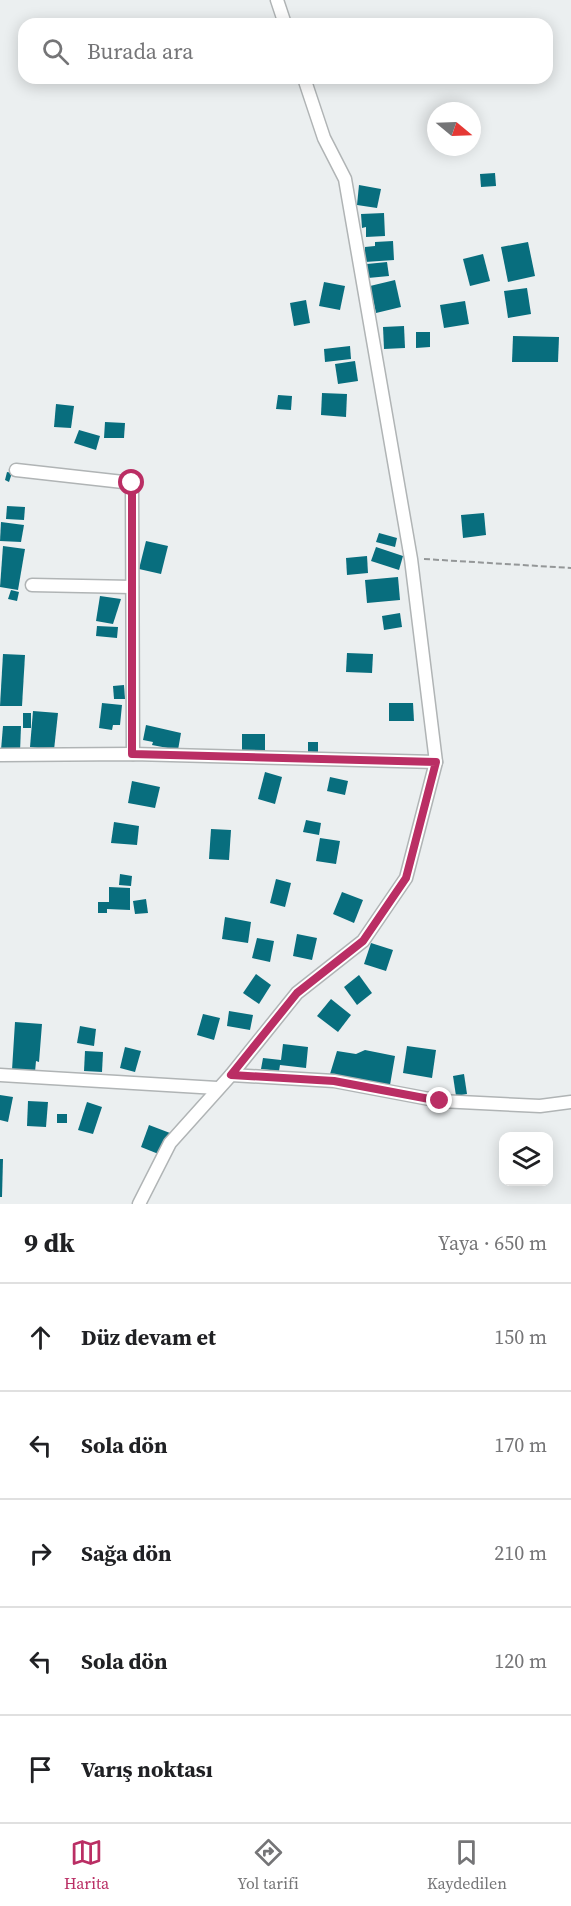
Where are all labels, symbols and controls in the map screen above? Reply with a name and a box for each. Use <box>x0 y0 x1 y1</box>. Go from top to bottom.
search box <box>18 18 553 84</box>
icon: search <box>39 35 72 68</box>
text: Burada ara <box>87 36 193 66</box>
north arrow <box>427 102 481 156</box>
route start <box>118 469 144 495</box>
route end <box>426 1087 452 1113</box>
map controls <box>499 1132 553 1186</box>
button: layers <box>499 1132 553 1186</box>
text: 9 dk <box>24 1225 75 1261</box>
text: Yaya · 650 m <box>438 1229 547 1257</box>
icon: ahead <box>24 1321 57 1354</box>
text: Düz devam et <box>81 1322 216 1352</box>
text: 150 m <box>494 1323 547 1351</box>
icon: left <box>24 1429 57 1462</box>
text: Sola dön <box>81 1430 168 1460</box>
text: 170 m <box>494 1431 547 1459</box>
icon: right <box>24 1537 57 1570</box>
text: Sağa dön <box>81 1538 171 1568</box>
text: 210 m <box>494 1539 547 1567</box>
icon: left <box>24 1645 57 1678</box>
text: Sola dön <box>81 1646 168 1676</box>
text: 120 m <box>494 1647 547 1675</box>
icon: arrive <box>24 1753 57 1786</box>
text: Varış noktası <box>81 1754 213 1784</box>
tab: Harita <box>64 1836 109 1894</box>
tab: Yol tarifi <box>237 1836 299 1894</box>
tab: Kaydedilen <box>427 1836 507 1894</box>

